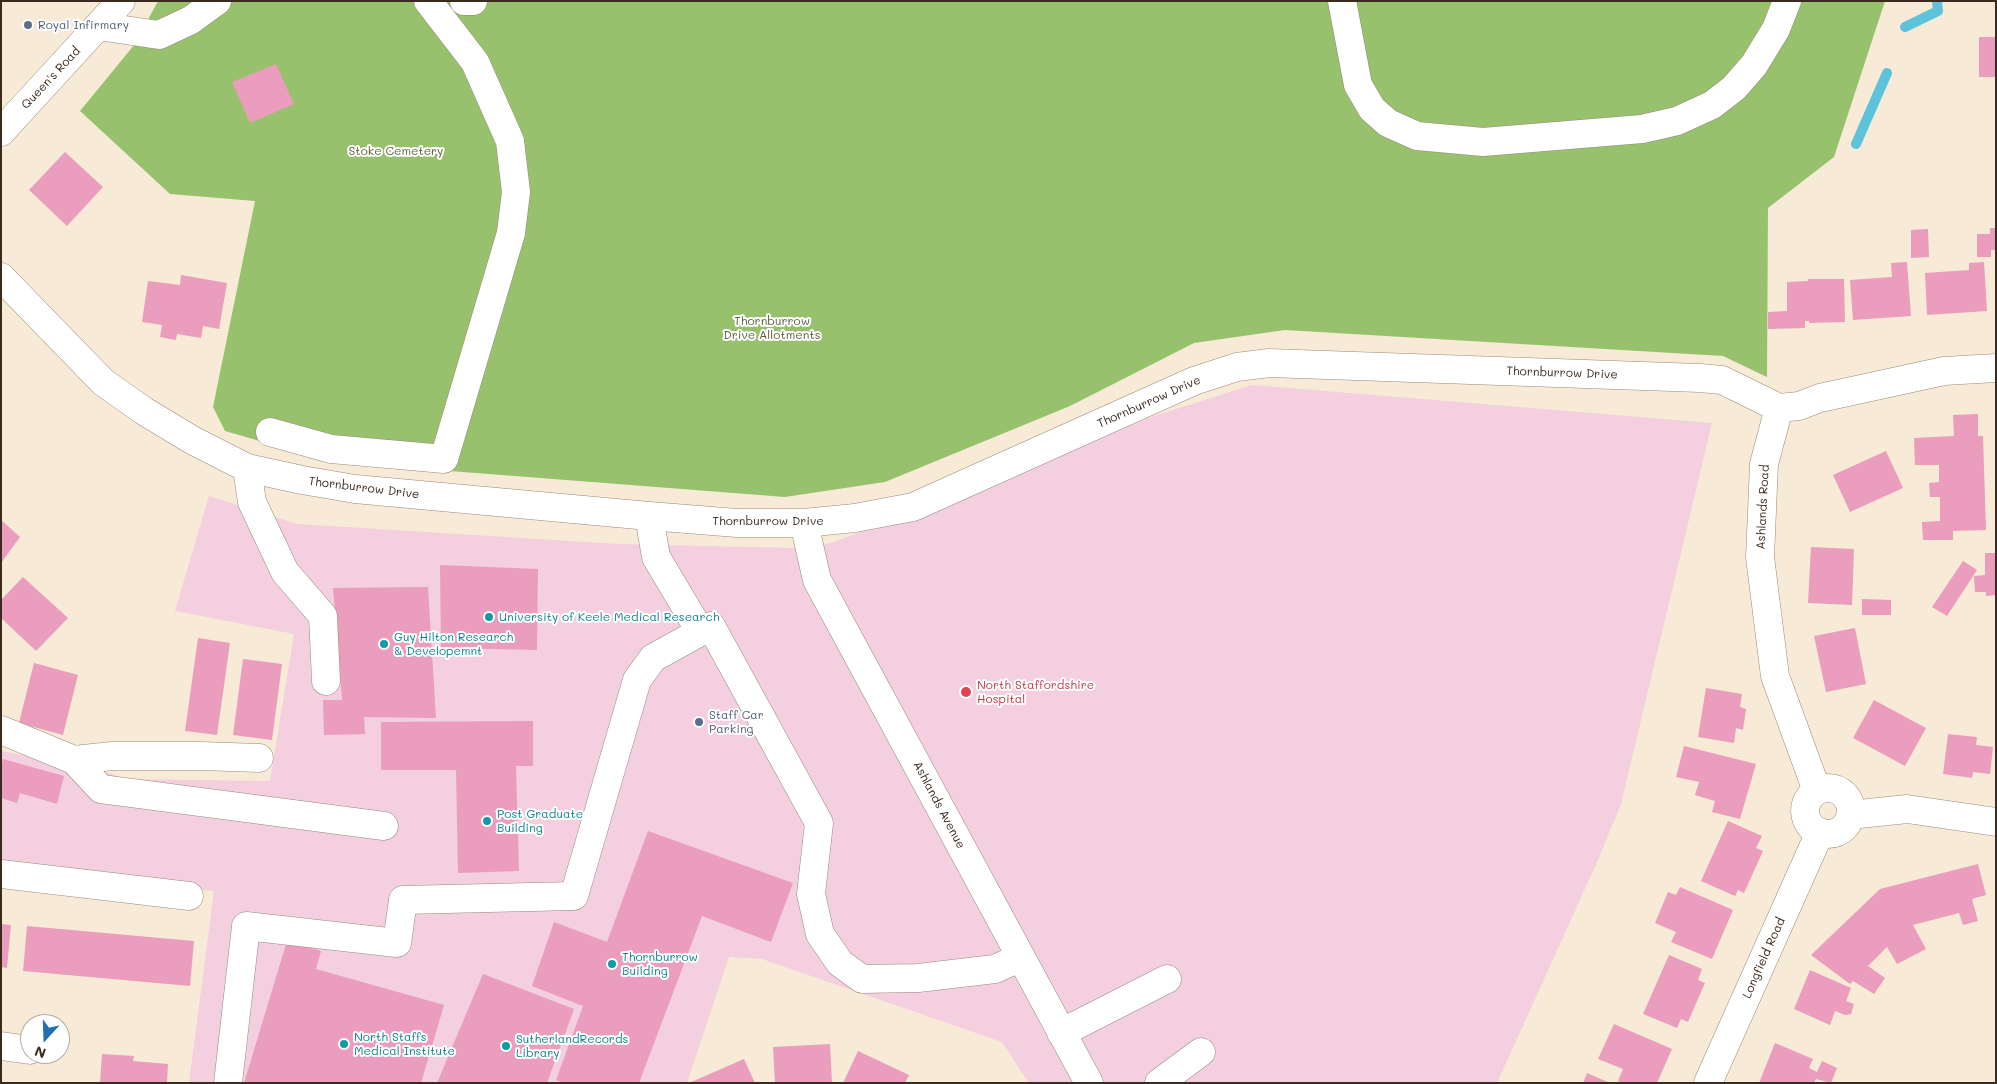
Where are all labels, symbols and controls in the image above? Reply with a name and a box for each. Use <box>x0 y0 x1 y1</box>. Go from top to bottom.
place label: Royal Infirmary <box>38 18 129 32</box>
marker: Royal Infirmary <box>22 19 34 31</box>
street label: Queen's Road <box>19 44 83 112</box>
park label: Stoke Cemetery <box>349 144 443 158</box>
park label: Thornburrow Drive Allotments <box>723 314 821 342</box>
street label: Thornburrow Drive <box>1506 364 1618 382</box>
street label: Thornburrow Drive <box>1095 373 1203 431</box>
street label: Ashlands Road <box>1754 464 1772 550</box>
street label: Thornburrow Drive <box>308 474 420 502</box>
street label: Thornburrow Drive <box>712 514 824 528</box>
place label: University of Keele Medical Research <box>499 610 719 624</box>
marker: University of Keele Medical Research <box>483 611 495 623</box>
place label: Guy Hilton Research & Developemnt <box>394 630 513 658</box>
marker: Guy Hilton Research & Developemnt <box>378 638 390 650</box>
place label: North Staffordshire Hospital <box>977 678 1094 706</box>
marker: North Staffordshire Hospital <box>959 685 973 699</box>
place label: Staff Car Parking <box>709 708 764 736</box>
marker: Staff Car Parking <box>693 716 705 728</box>
street label: Ashlands Avenue <box>910 759 968 851</box>
place label: Post Graduate Building <box>497 807 583 835</box>
marker: Post Graduate Building <box>481 815 493 827</box>
street label: Longfield Road <box>1740 915 1788 1001</box>
place label: Thornburrow Building <box>622 950 698 978</box>
marker: Thornburrow Building <box>606 958 618 970</box>
north arrow <box>20 1014 70 1064</box>
place label: North Staffs Medical Institute <box>354 1030 455 1058</box>
place label: SutherlandRecords Library <box>516 1032 628 1060</box>
marker: North Staffs Medical Institute <box>338 1038 350 1050</box>
marker: SutherlandRecords Library <box>500 1040 512 1052</box>
text: N <box>32 1042 48 1063</box>

